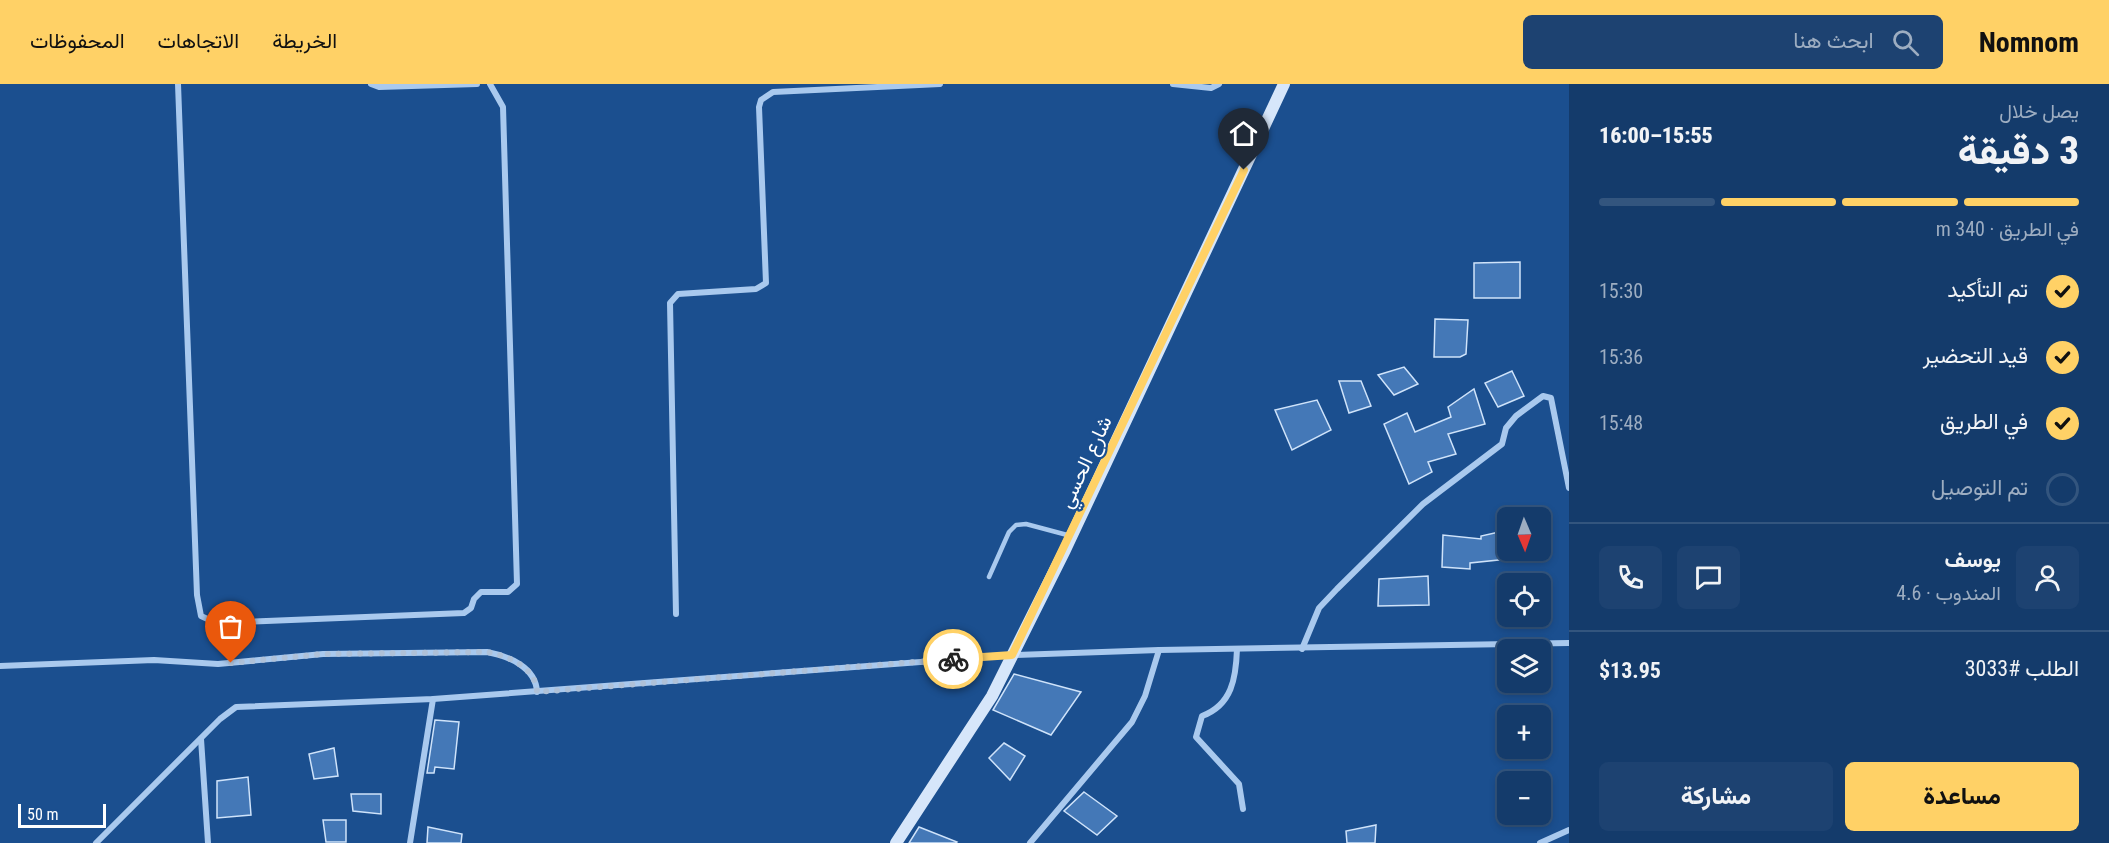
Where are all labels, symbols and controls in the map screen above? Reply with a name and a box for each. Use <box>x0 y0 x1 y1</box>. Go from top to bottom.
search box <box>1523 15 1943 69</box>
icon: search <box>1889 26 1922 59</box>
text: Nomnom <box>1979 26 2079 59</box>
text: ابحث هنا <box>1793 28 1874 53</box>
text: المحفوظات <box>30 29 125 53</box>
text: الاتجاهات <box>158 29 239 53</box>
text: الخريطة <box>272 29 337 53</box>
text: يصل خلال <box>1999 99 2079 123</box>
pin <box>1218 108 1269 170</box>
icon: home <box>1227 117 1260 150</box>
text: 15:55–16:00 <box>1599 123 1713 148</box>
text: 3 دقيقة <box>1958 128 2079 174</box>
text: في الطريق · 340 m <box>1936 217 2079 241</box>
icon: check <box>2046 275 2079 308</box>
text: تم التأكيد <box>1947 277 2028 302</box>
text: 15:30 <box>1599 279 1643 303</box>
icon: check <box>2046 341 2079 374</box>
text: قيد التحضير <box>1923 343 2028 368</box>
text: 15:36 <box>1599 345 1643 369</box>
icon: check <box>2046 407 2079 440</box>
text: في الطريق <box>1940 409 2028 434</box>
text: 15:48 <box>1599 411 1643 435</box>
street label: شارع الحسي <box>1053 412 1121 514</box>
text: تم التوصيل <box>1931 475 2028 500</box>
north arrow <box>1497 507 1551 561</box>
map controls <box>1497 507 1551 825</box>
button: phone <box>1599 546 1662 609</box>
button: chat <box>1677 546 1740 609</box>
button: person <box>2016 546 2079 609</box>
text: يوسف <box>1945 547 2001 572</box>
button: locate <box>1497 573 1551 627</box>
text: المندوب · 4.6 <box>1896 581 2001 605</box>
pin <box>205 601 256 663</box>
icon: bag <box>214 610 247 643</box>
courier <box>923 629 983 689</box>
button: layers <box>1497 639 1551 693</box>
icon: bike <box>937 643 970 676</box>
text: الطلب #3033 <box>1965 656 2079 681</box>
text: $13.95 <box>1599 658 1661 683</box>
button: + <box>1497 705 1551 759</box>
button: مشاركة <box>1599 762 1833 831</box>
button: مساعدة <box>1845 762 2079 831</box>
button: − <box>1497 771 1551 825</box>
scale bar <box>18 801 106 828</box>
text: 50 m <box>27 805 59 824</box>

